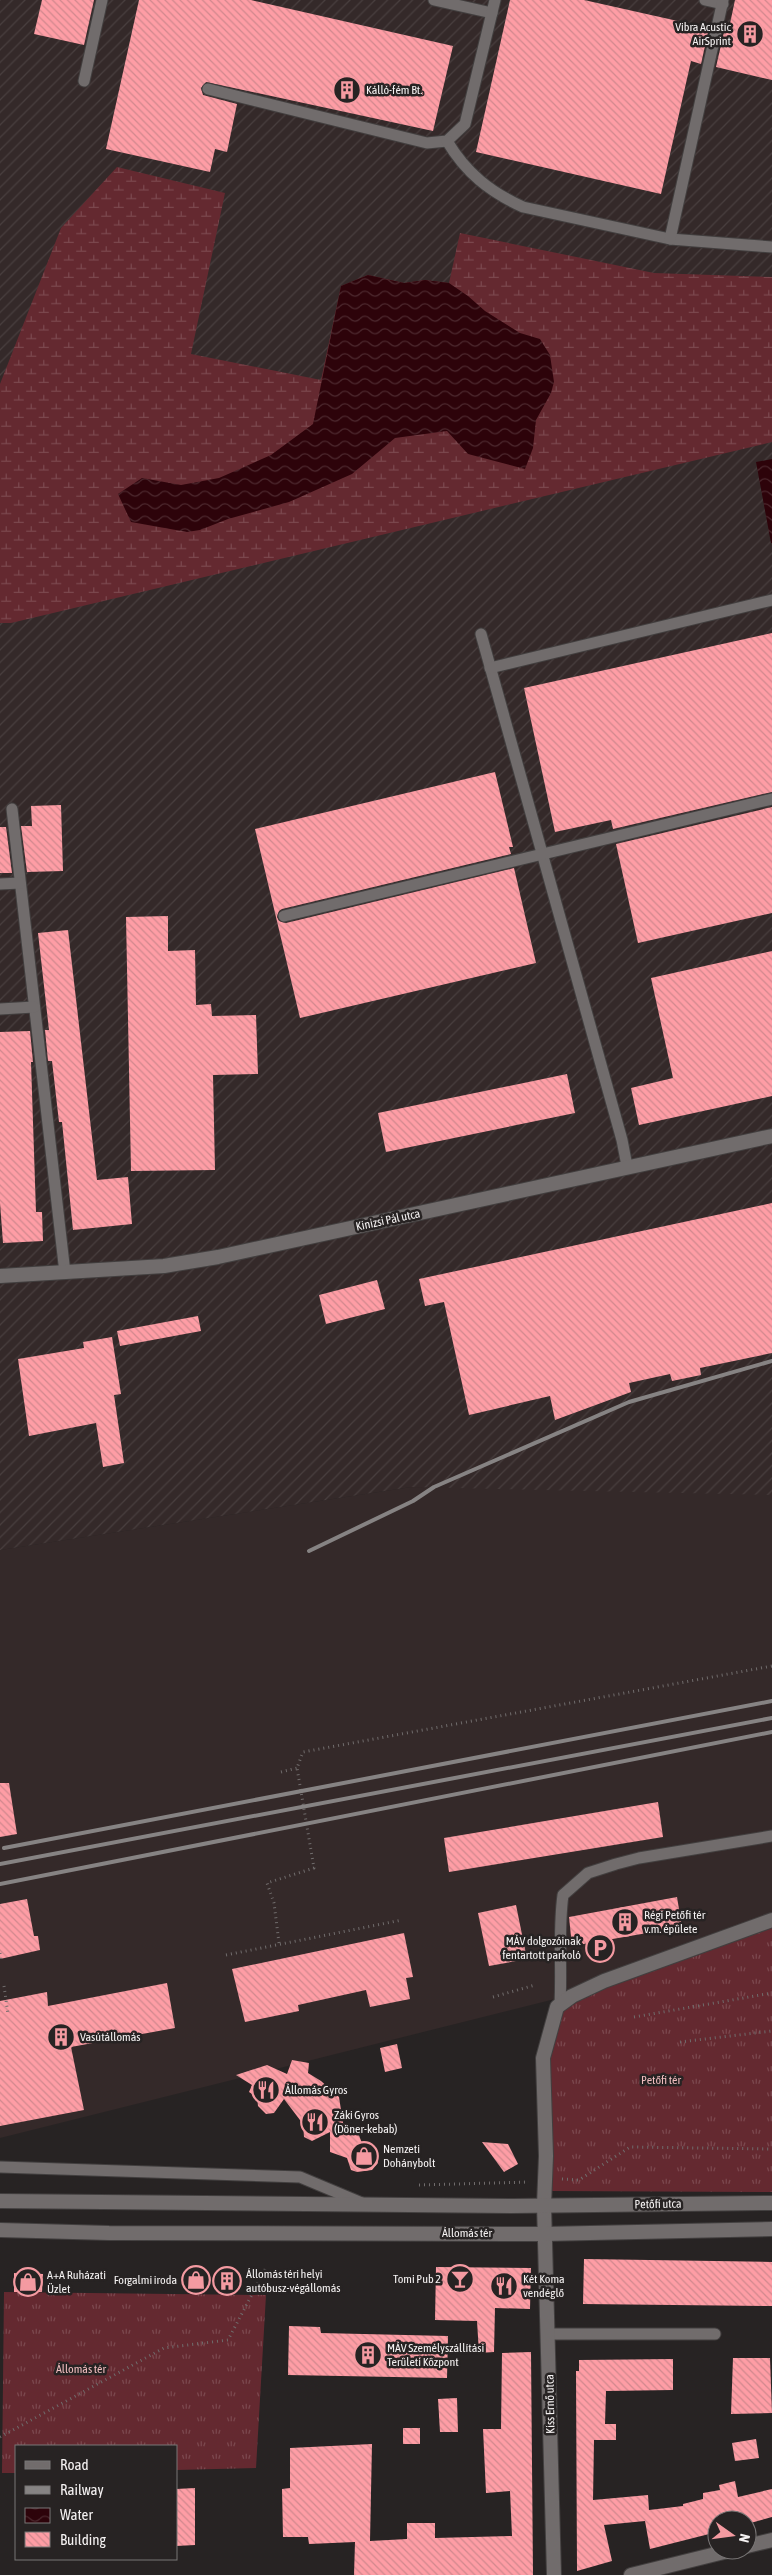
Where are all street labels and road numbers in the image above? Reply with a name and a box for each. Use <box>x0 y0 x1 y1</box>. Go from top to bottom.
street label: Kinizsi Pál utca <box>355 1206 421 1234</box>
street label: Petőfi utca <box>634 2197 682 2211</box>
street label: Állomás tér <box>442 2226 493 2240</box>
street label: Kiss Ernő utca <box>542 2374 558 2434</box>

